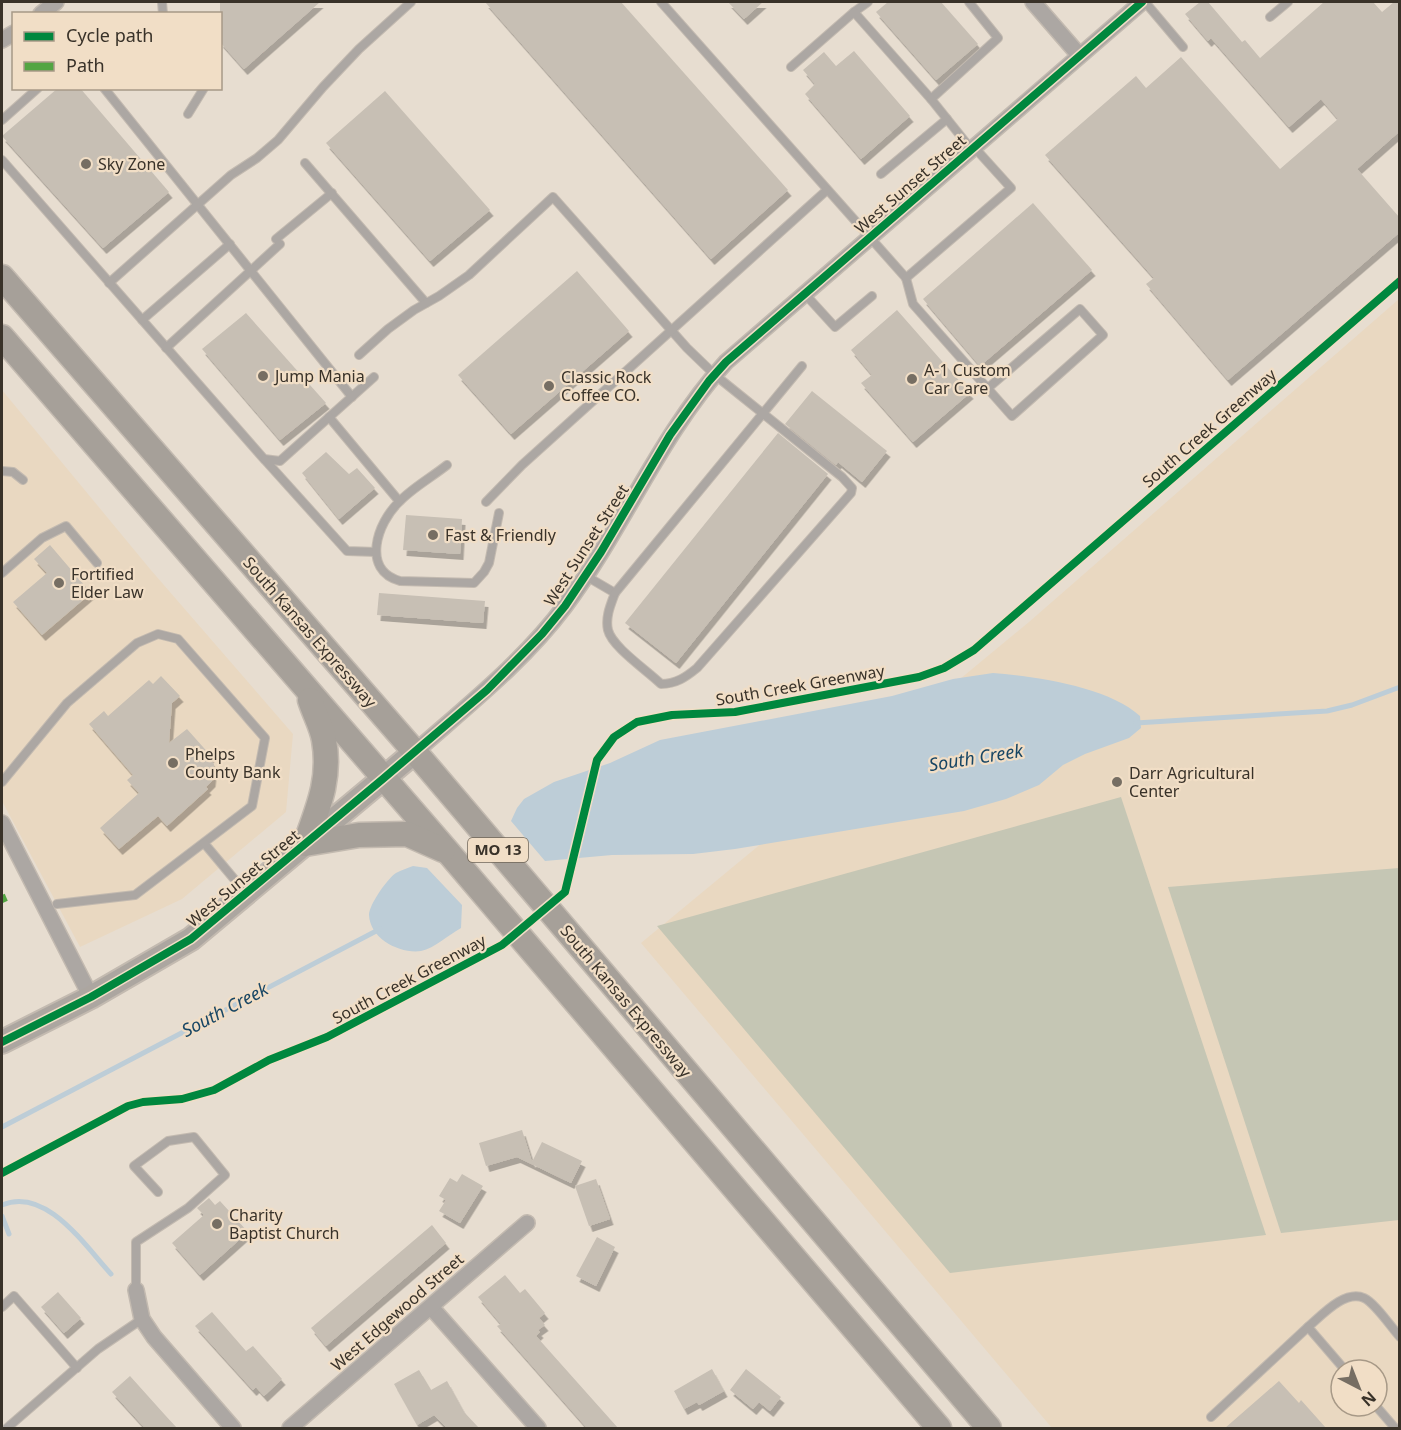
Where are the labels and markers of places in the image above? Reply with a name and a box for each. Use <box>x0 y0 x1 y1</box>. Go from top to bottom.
place label: Sky Zone <box>98 153 165 175</box>
marker: Sky Zone <box>79 157 93 171</box>
place label: A-1 Custom Car Care <box>924 359 1011 399</box>
place label: Jump Mania <box>273 365 365 387</box>
place label: Classic Rock Coffee CO. <box>561 366 652 406</box>
marker: Jump Mania <box>256 369 270 383</box>
marker: A-1 Custom Car Care <box>905 372 919 386</box>
marker: Classic Rock Coffee CO. <box>542 379 556 393</box>
place label: Fast & Friendly <box>445 524 557 546</box>
marker: Fast & Friendly <box>426 528 440 542</box>
place label: Fortified Elder Law <box>71 563 144 603</box>
marker: Fortified Elder Law <box>52 576 66 590</box>
place label: Phelps County Bank <box>185 743 281 783</box>
marker: Phelps County Bank <box>166 756 180 770</box>
place label: Darr Agricultural Center <box>1129 762 1255 802</box>
marker: Darr Agricultural Center <box>1110 775 1124 789</box>
place label: Charity Baptist Church <box>229 1204 339 1244</box>
marker: Charity Baptist Church <box>210 1217 224 1231</box>

